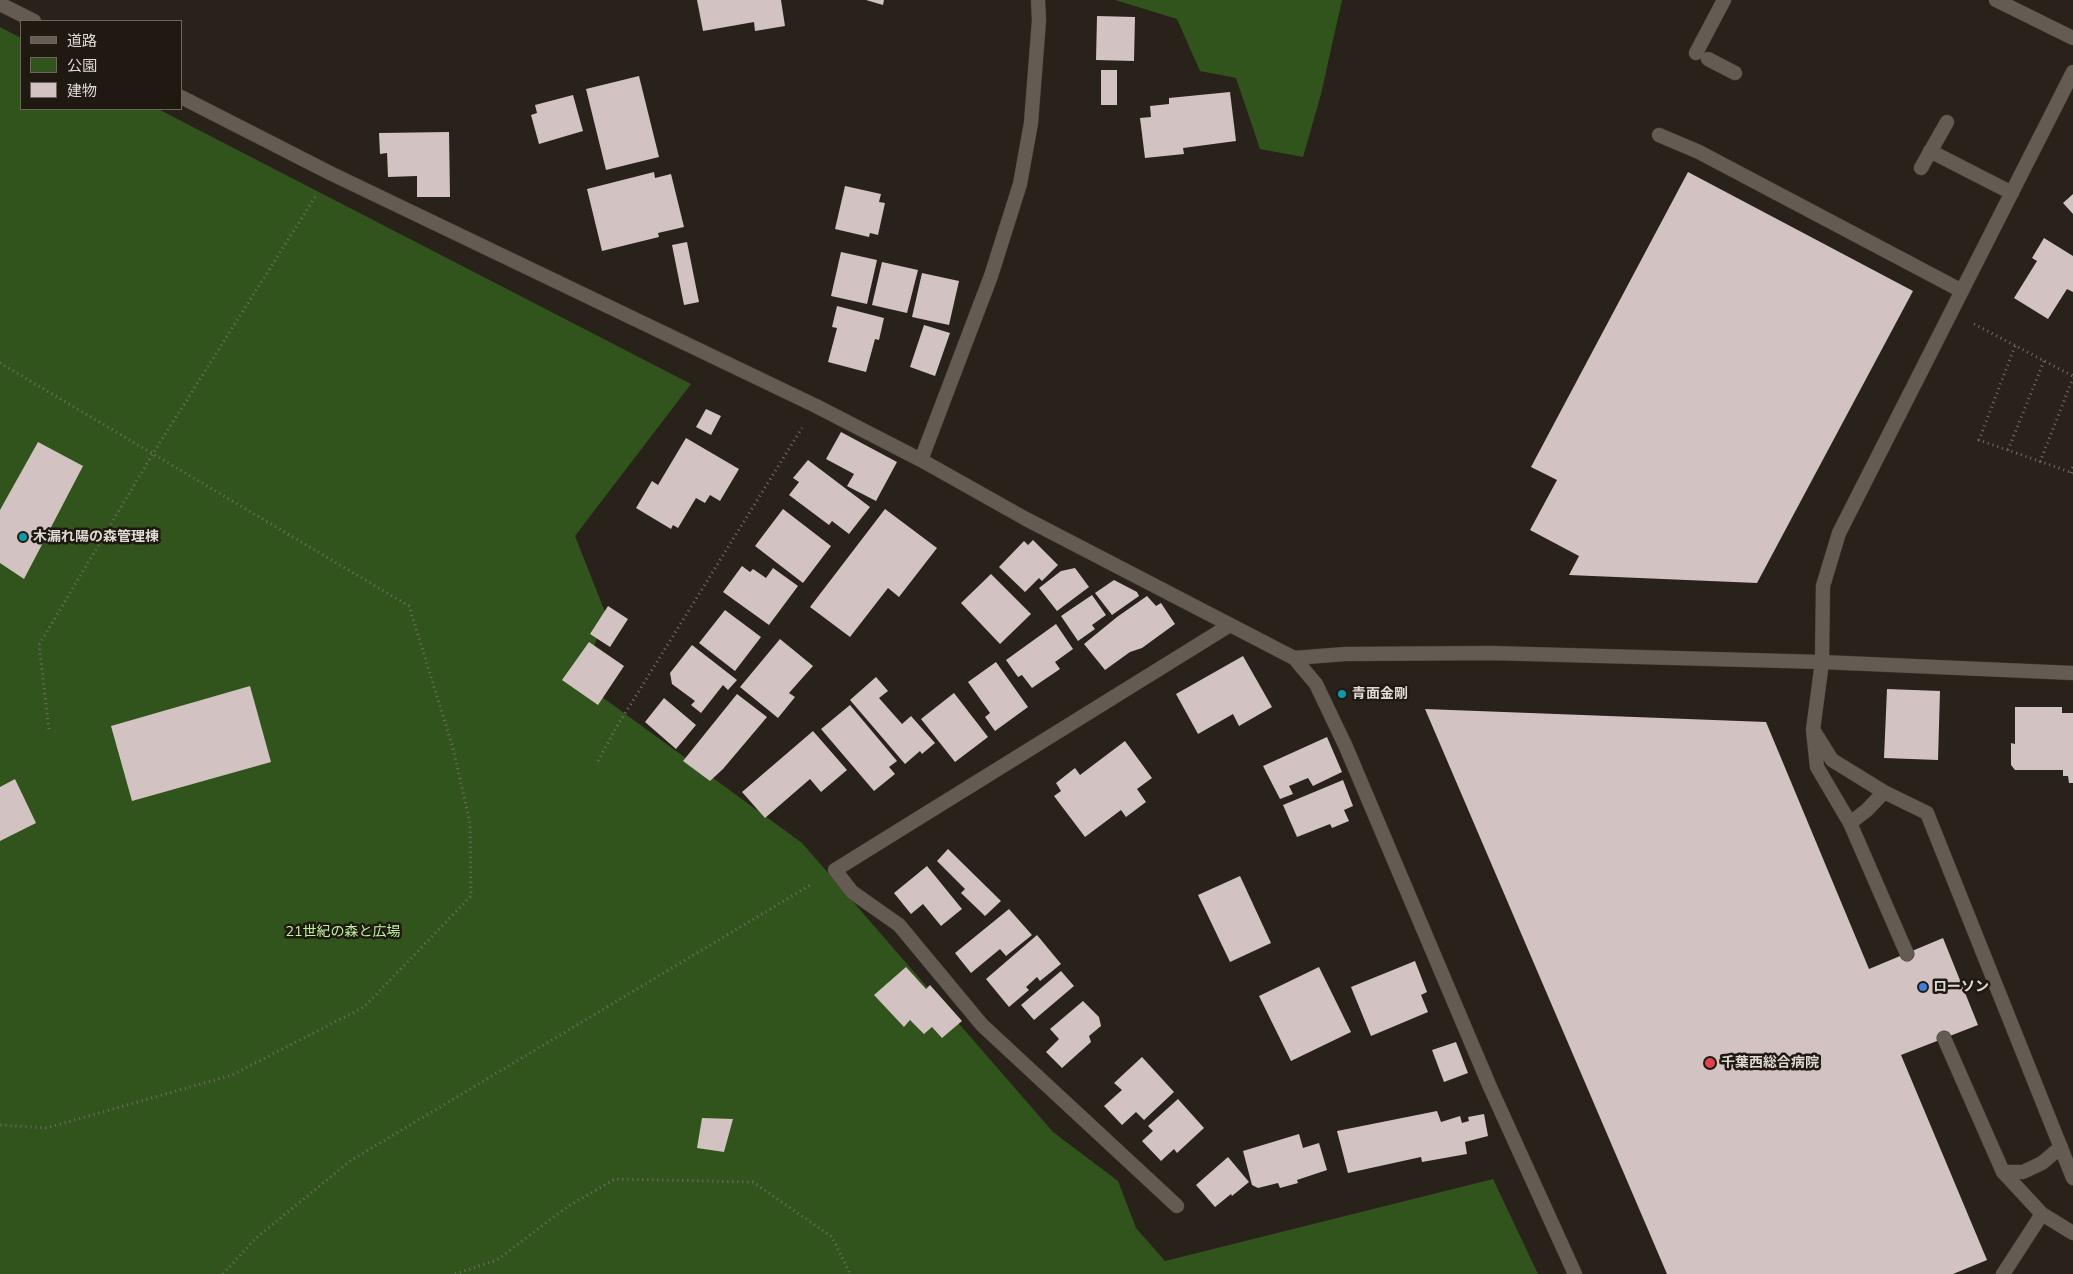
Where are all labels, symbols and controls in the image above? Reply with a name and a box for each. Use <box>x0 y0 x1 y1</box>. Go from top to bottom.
legend <box>20 20 182 110</box>
text: 道路 <box>67 31 97 50</box>
text: 公園 <box>67 56 97 75</box>
text: 建物 <box>67 81 97 100</box>
place label: 木漏れ陽の森管理棟 <box>33 529 159 545</box>
marker: 木漏れ陽の森管理棟 <box>17 531 29 543</box>
place label: 青面金剛 <box>1352 686 1408 702</box>
marker: 青面金剛 <box>1336 688 1348 700</box>
park label: 21世紀の森と広場 <box>286 924 400 940</box>
place label: ローソン <box>1933 979 1989 995</box>
marker: ローソン <box>1917 981 1929 993</box>
place label: 千葉西総合病院 <box>1721 1055 1819 1071</box>
marker: 千葉西総合病院 <box>1703 1056 1717 1070</box>

